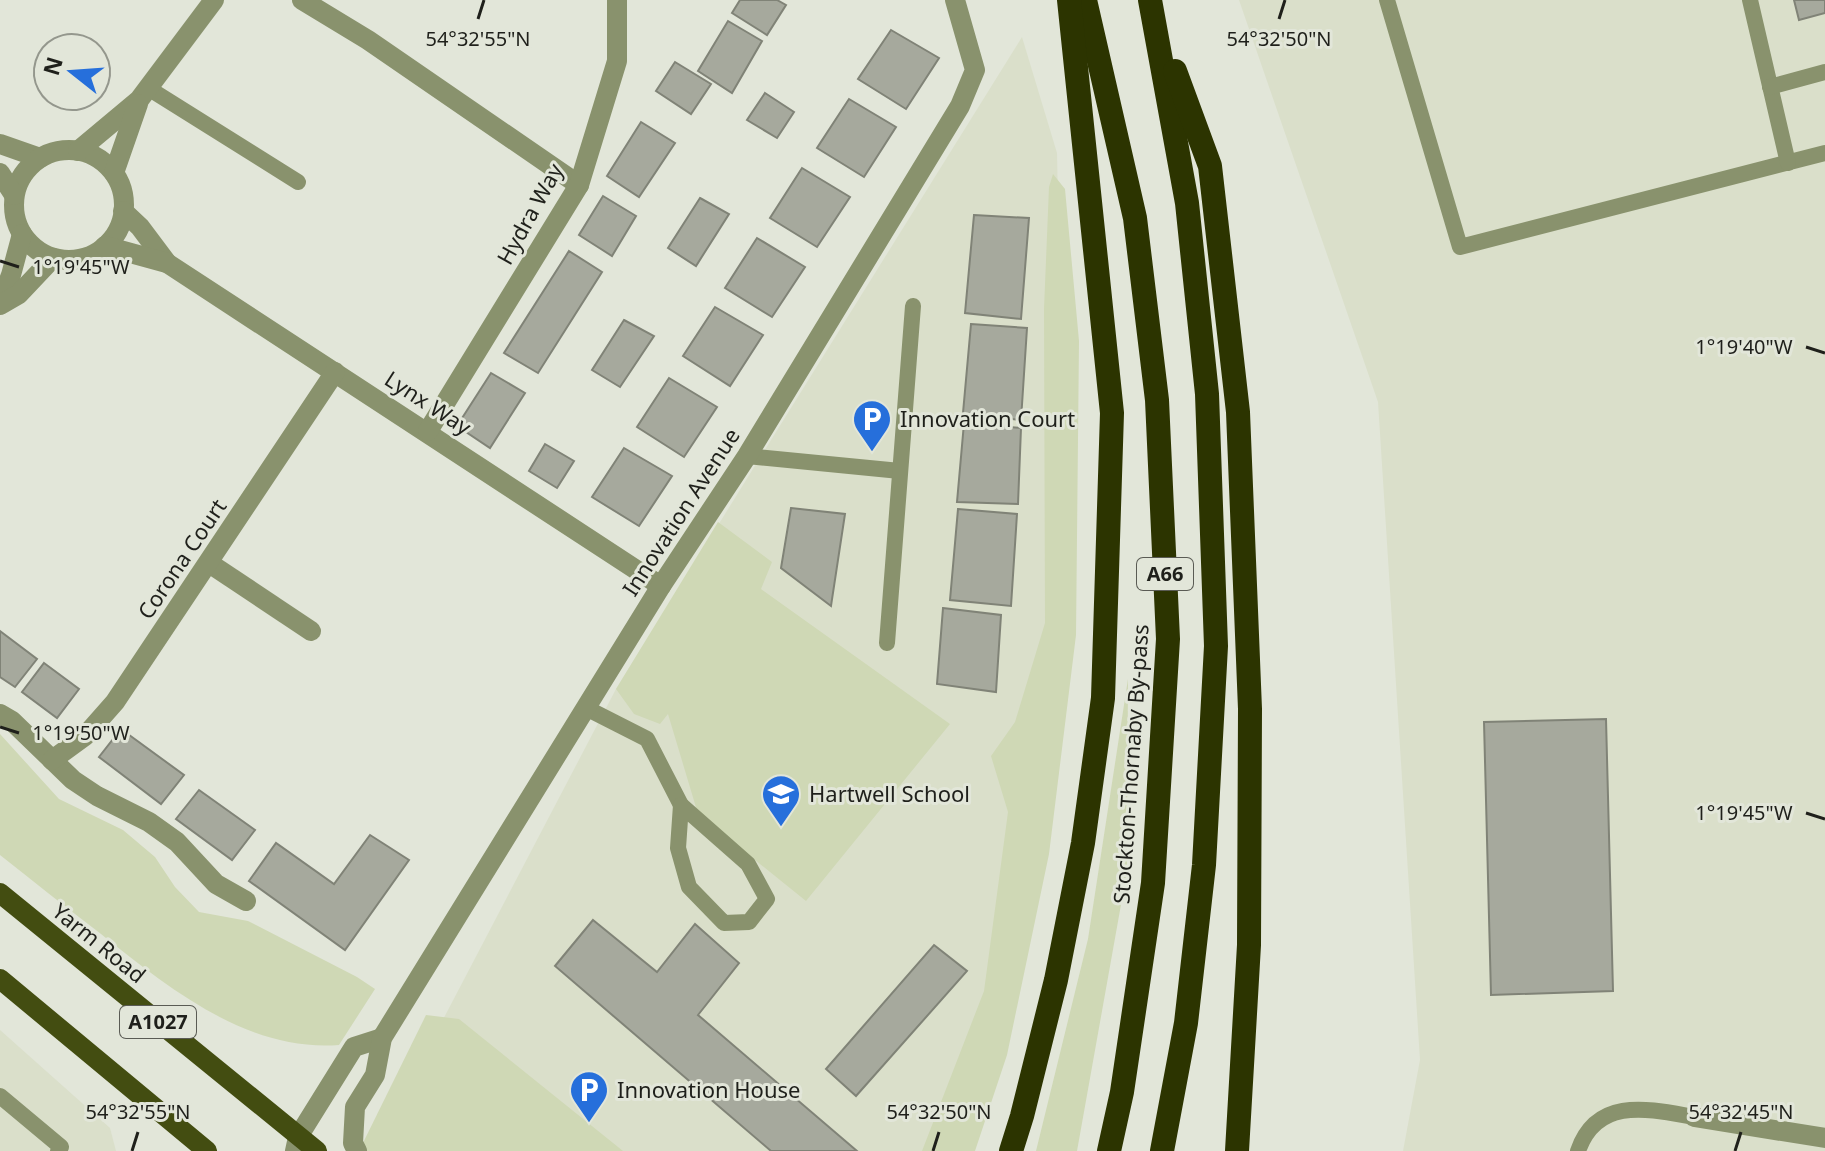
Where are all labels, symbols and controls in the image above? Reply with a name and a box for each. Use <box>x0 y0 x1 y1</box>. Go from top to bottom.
text: 54°32'55"N <box>425 25 531 52</box>
text: 54°32'50"N <box>1226 25 1332 52</box>
north arrow <box>32 32 112 112</box>
text: N <box>35 53 69 79</box>
street label: Hydra Way <box>489 157 570 269</box>
text: 1°19'45"W <box>32 253 130 280</box>
text: 1°19'40"W <box>1695 333 1793 360</box>
street label: Lynx Way <box>380 363 478 442</box>
parking icon: Innovation Court <box>851 398 893 453</box>
place label: Innovation Court <box>900 403 1075 433</box>
street label: Innovation Avenue <box>615 422 746 601</box>
street label: Corona Court <box>130 493 232 624</box>
road number: A66 <box>1137 558 1193 590</box>
street label: Stockton-Thornaby By-pass <box>1105 623 1155 905</box>
text: 1°19'50"W <box>32 719 130 746</box>
school or university icon: Hartwell School <box>760 773 802 828</box>
place label: Hartwell School <box>809 778 970 808</box>
text: 1°19'45"W <box>1695 799 1793 826</box>
street label: Yarm Road <box>47 895 153 989</box>
road number: A1027 <box>120 1006 196 1038</box>
parking icon: Innovation House <box>568 1069 610 1124</box>
place label: Innovation House <box>617 1074 800 1104</box>
text: 54°32'55"N <box>85 1098 191 1125</box>
text: 54°32'50"N <box>886 1098 992 1125</box>
text: 54°32'45"N <box>1688 1098 1794 1125</box>

